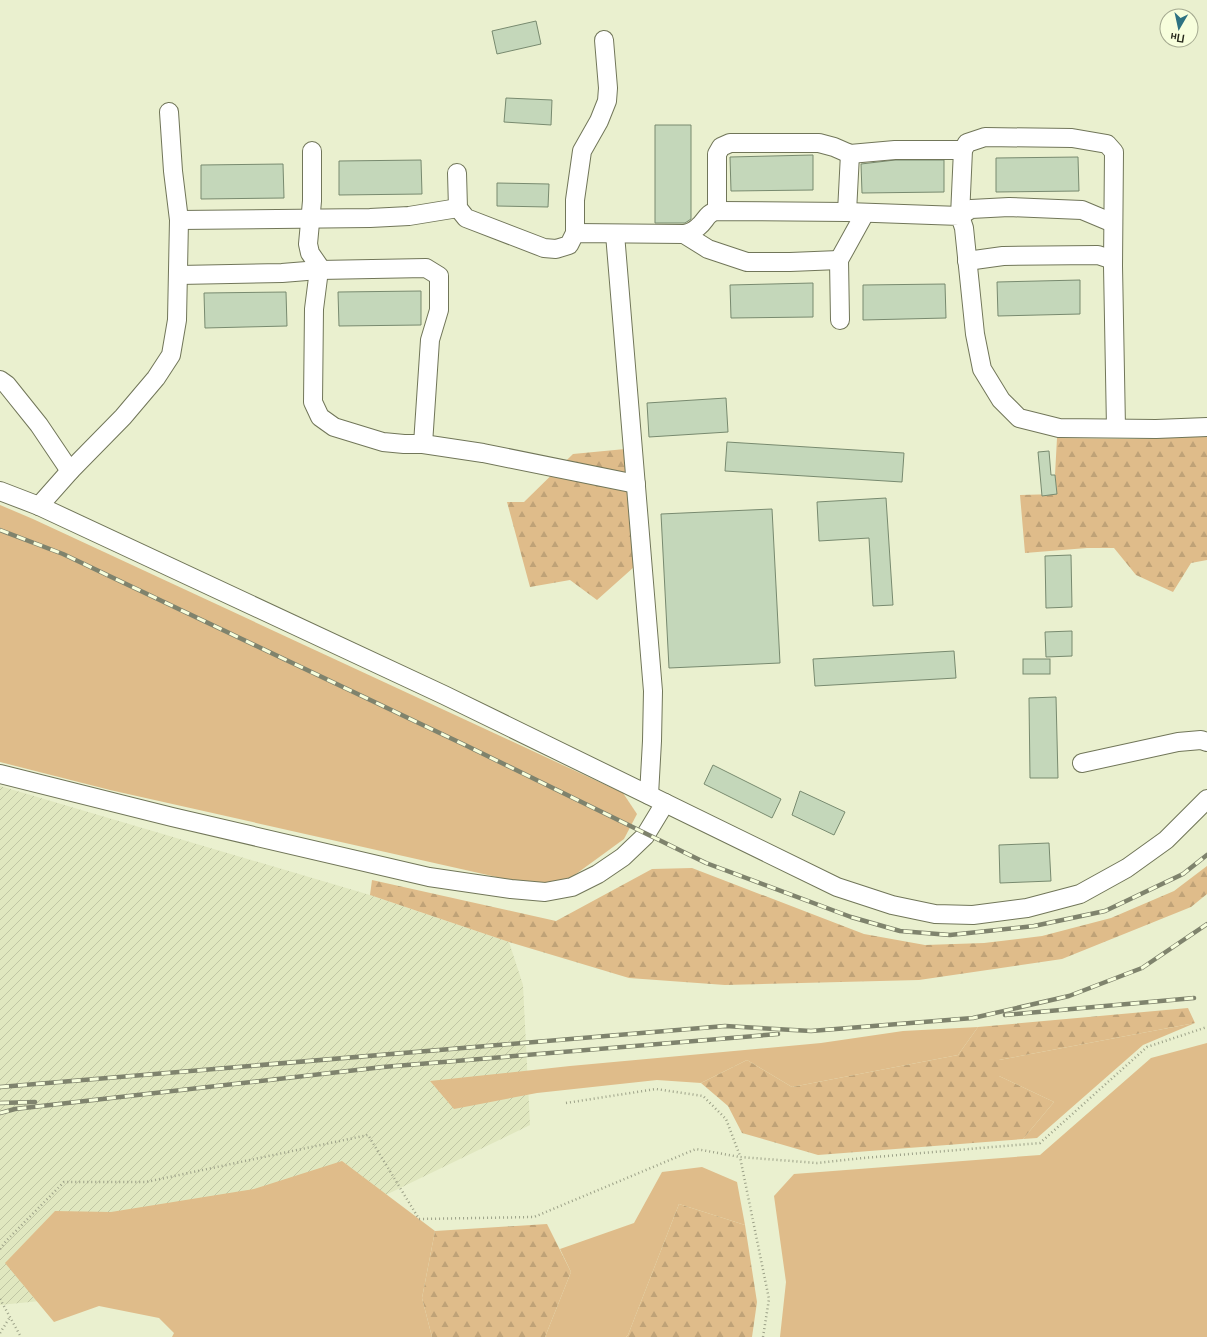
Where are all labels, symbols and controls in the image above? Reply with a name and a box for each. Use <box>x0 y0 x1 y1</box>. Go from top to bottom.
north arrow <box>1159 8 1199 48</box>
text: Пн <box>1169 31 1185 46</box>

